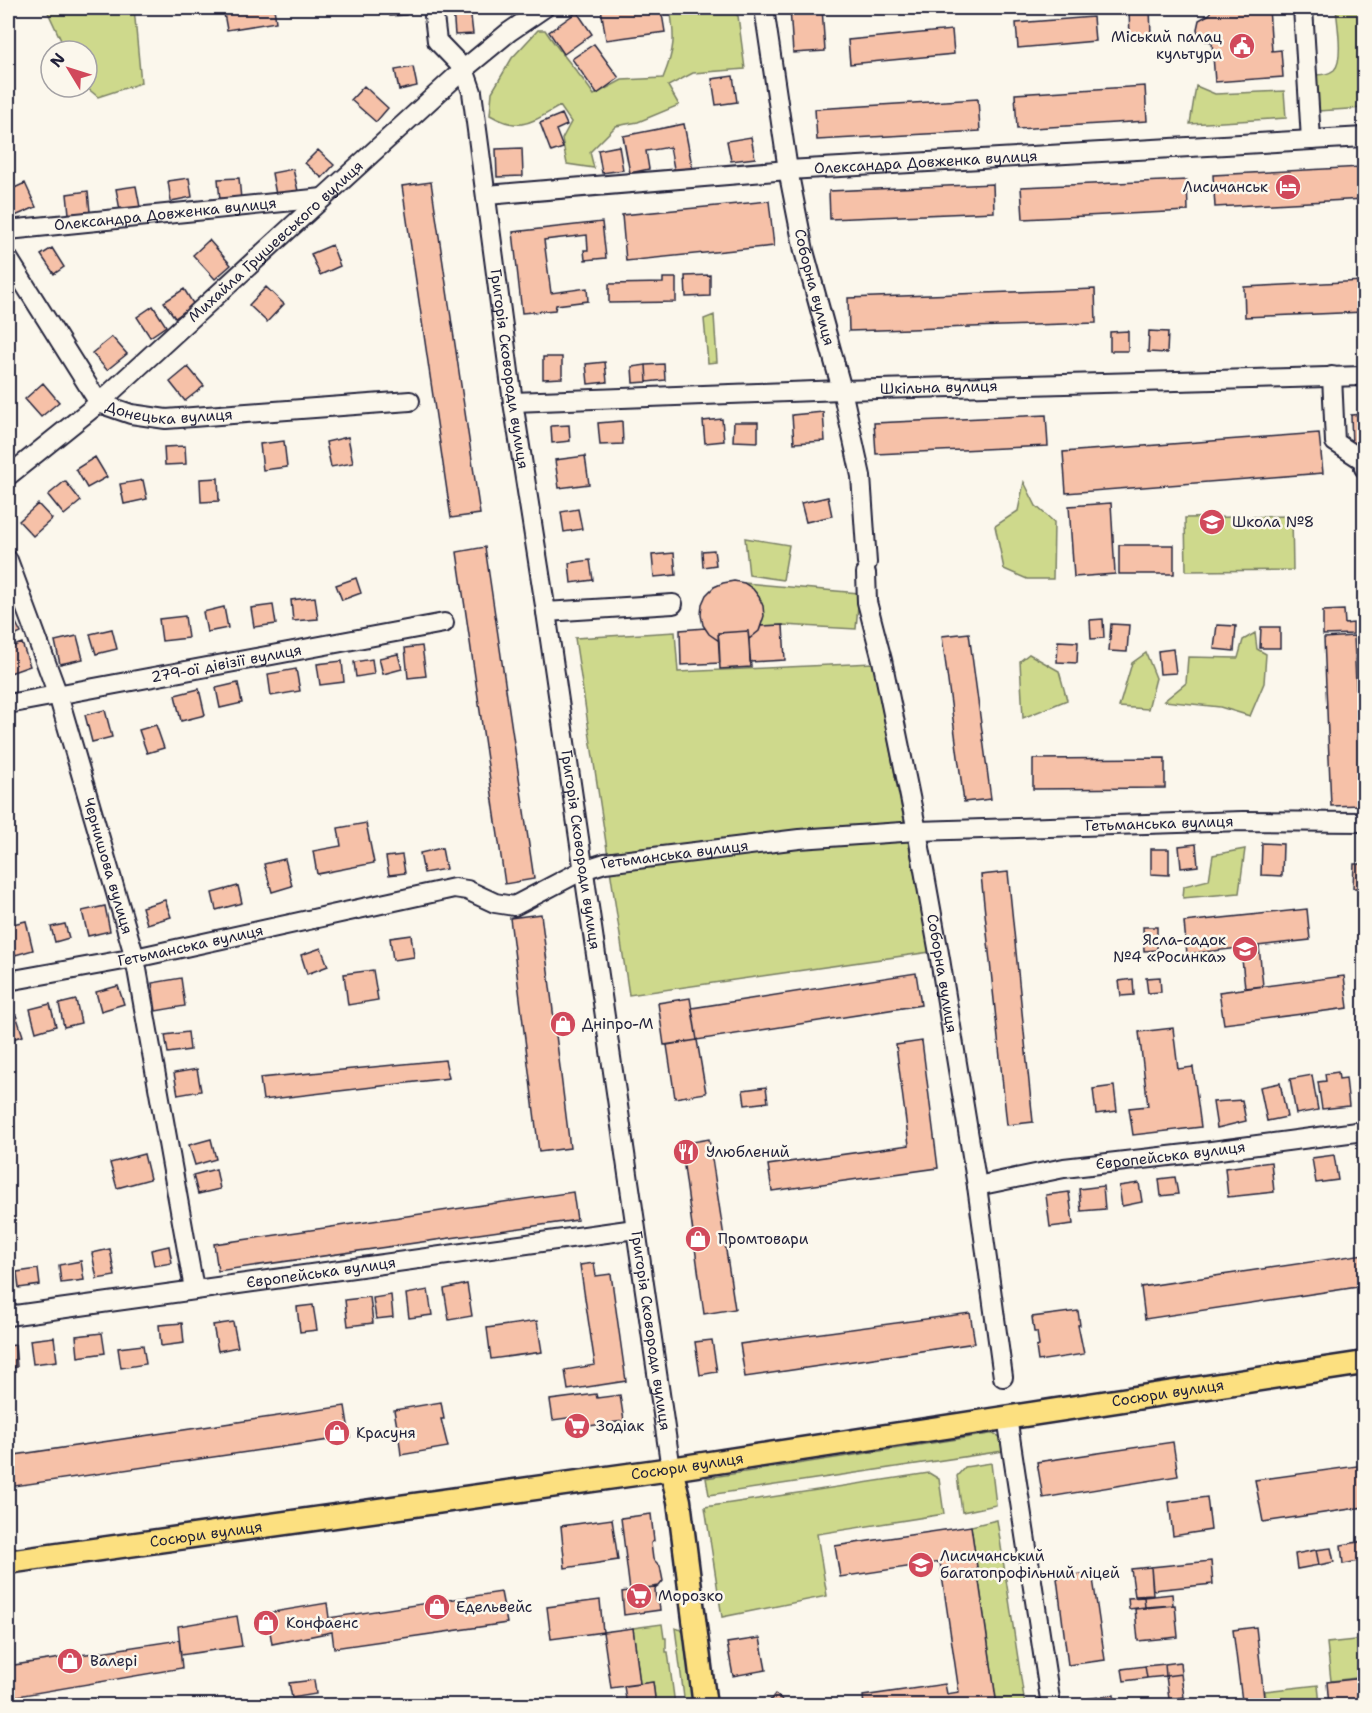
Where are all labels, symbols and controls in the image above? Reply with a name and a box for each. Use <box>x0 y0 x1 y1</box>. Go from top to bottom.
place label: Міський палац культури <box>1111 27 1222 64</box>
public building icon: Міський палац культури <box>1227 31 1257 61</box>
north arrow <box>39 39 99 99</box>
text: N <box>45 49 70 72</box>
street label: Олександра Довженка вулиця <box>813 146 1038 178</box>
street label: Михайла Грушевського вулиця <box>184 156 367 327</box>
hotel icon: Лисичанськ <box>1273 172 1303 202</box>
place label: Лисичанськ <box>1183 177 1268 197</box>
street label: Олександра Довженка вулиця <box>53 193 277 235</box>
street label: Соборна вулиця <box>790 227 839 348</box>
street label: Григорія Сковороди вулиця <box>486 268 533 470</box>
street label: Шкільна вулиця <box>880 376 998 399</box>
street label: Донецька вулиця <box>103 396 233 429</box>
school or university icon: Школа №8 <box>1197 507 1227 537</box>
place label: Школа №8 <box>1232 512 1314 532</box>
street label: 279-ої дівізії вулиця <box>149 640 303 687</box>
street label: Григорія Сковороди вулиця <box>556 749 605 951</box>
street label: Чернишова вулиця <box>79 795 137 937</box>
street label: Гетьманська вулиця <box>1085 811 1234 836</box>
street label: Гетьманська вулиця <box>598 835 750 874</box>
street label: Соборна вулиця <box>922 912 962 1034</box>
street label: Гетьманська вулиця <box>116 920 265 971</box>
place label: Ясла-садок №4 «Росинка» <box>1113 930 1226 967</box>
school or university icon: Ясла-садок №4 «Росинка» <box>1230 934 1260 964</box>
shop icon: Днiпро-М <box>548 1009 578 1039</box>
place label: Днiпро-М <box>582 1014 654 1034</box>
restaurant icon: Улюблений <box>671 1137 701 1167</box>
street label: Європейська вулиця <box>1094 1137 1247 1174</box>
place label: Улюблений <box>706 1142 790 1162</box>
shop icon: Промтовари <box>683 1224 713 1254</box>
street label: Григорія Сковороди вулиця <box>626 1229 675 1432</box>
place label: Промтовари <box>718 1229 809 1249</box>
street label: Європейська вулиця <box>245 1252 397 1293</box>
street label: Сосюри вулиця <box>1110 1375 1225 1411</box>
supermarket icon: Зодіак <box>562 1411 592 1441</box>
place label: Зодіак <box>596 1416 644 1436</box>
shop icon: Красуня <box>322 1418 352 1448</box>
place label: Красуня <box>356 1423 416 1443</box>
street label: Сосюри вулиця <box>630 1448 745 1484</box>
street label: Сосюри вулиця <box>149 1516 264 1552</box>
place label: Лисичанський багатопрофільний ліцей <box>940 1546 1120 1583</box>
school or university icon: Лисичанський багатопрофільний ліцей <box>906 1550 936 1580</box>
supermarket icon: Морозко <box>624 1581 654 1611</box>
place label: Морозко <box>658 1586 723 1606</box>
shop icon: Едельвейс <box>422 1592 452 1622</box>
place label: Едельвейс <box>456 1597 532 1617</box>
shop icon: Конфаенс <box>251 1608 281 1638</box>
place label: Конфаенс <box>286 1613 359 1633</box>
shop icon: Валері <box>55 1646 85 1676</box>
place label: Валері <box>90 1651 137 1671</box>

